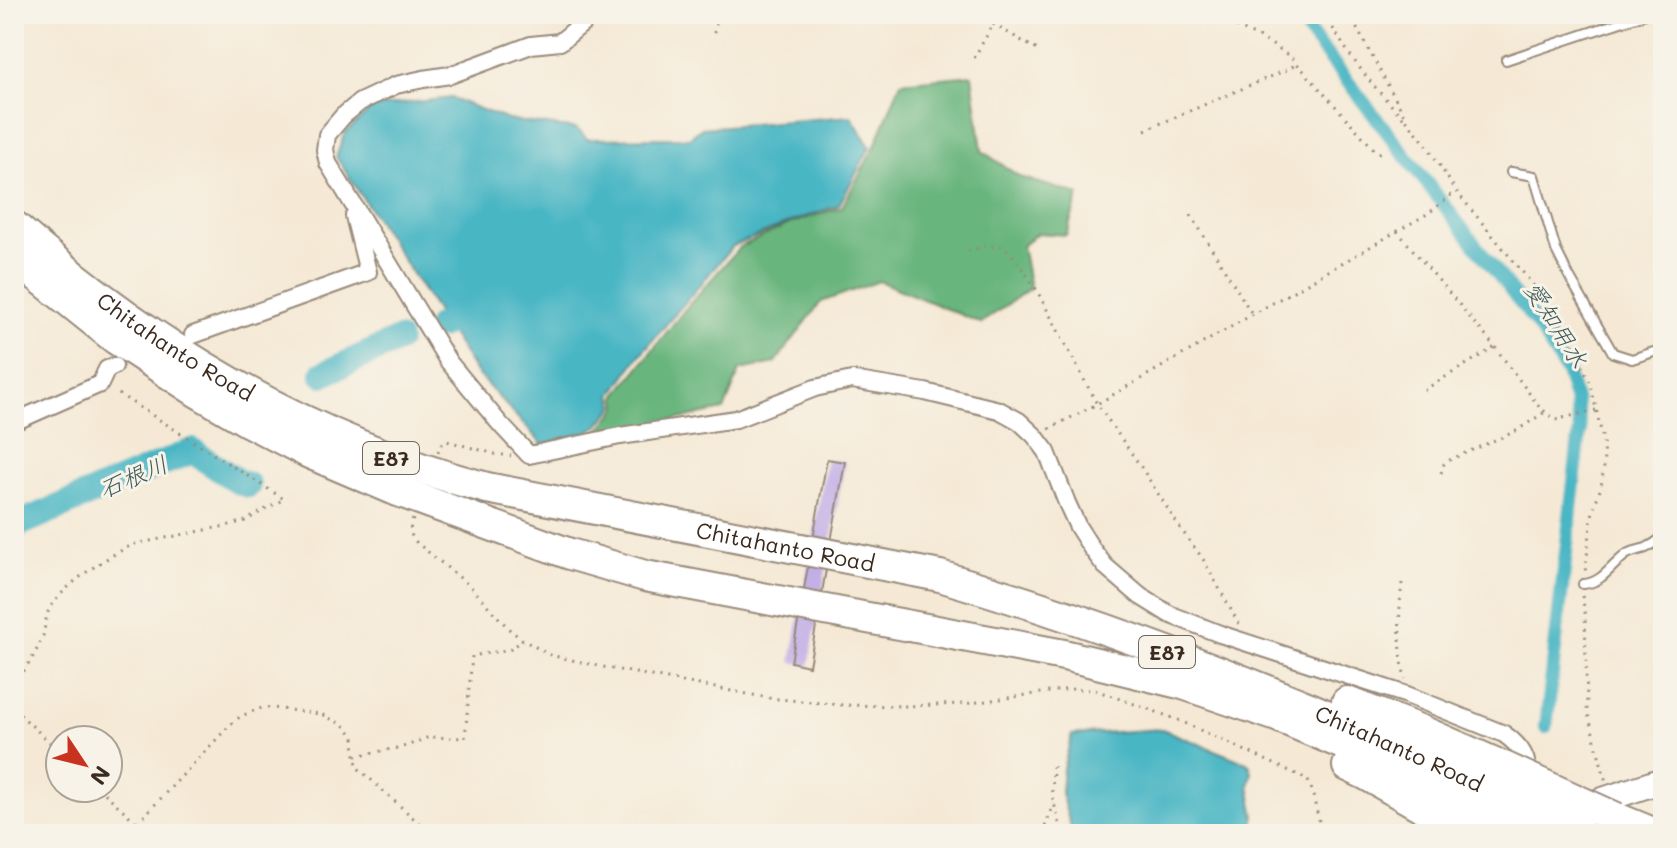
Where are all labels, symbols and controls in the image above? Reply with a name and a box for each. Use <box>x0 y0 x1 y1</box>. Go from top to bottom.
water label: 愛知用水 <box>1518 275 1596 373</box>
street label: Chitahanto Road <box>92 285 260 407</box>
road number: E87 <box>363 442 419 474</box>
water label: 石根川 <box>94 448 172 504</box>
street label: Chitahanto Road <box>694 515 878 578</box>
road number: E87 <box>1139 636 1195 668</box>
street label: Chitahanto Road <box>1311 698 1488 798</box>
north arrow <box>44 724 124 804</box>
text: N <box>84 761 117 791</box>

